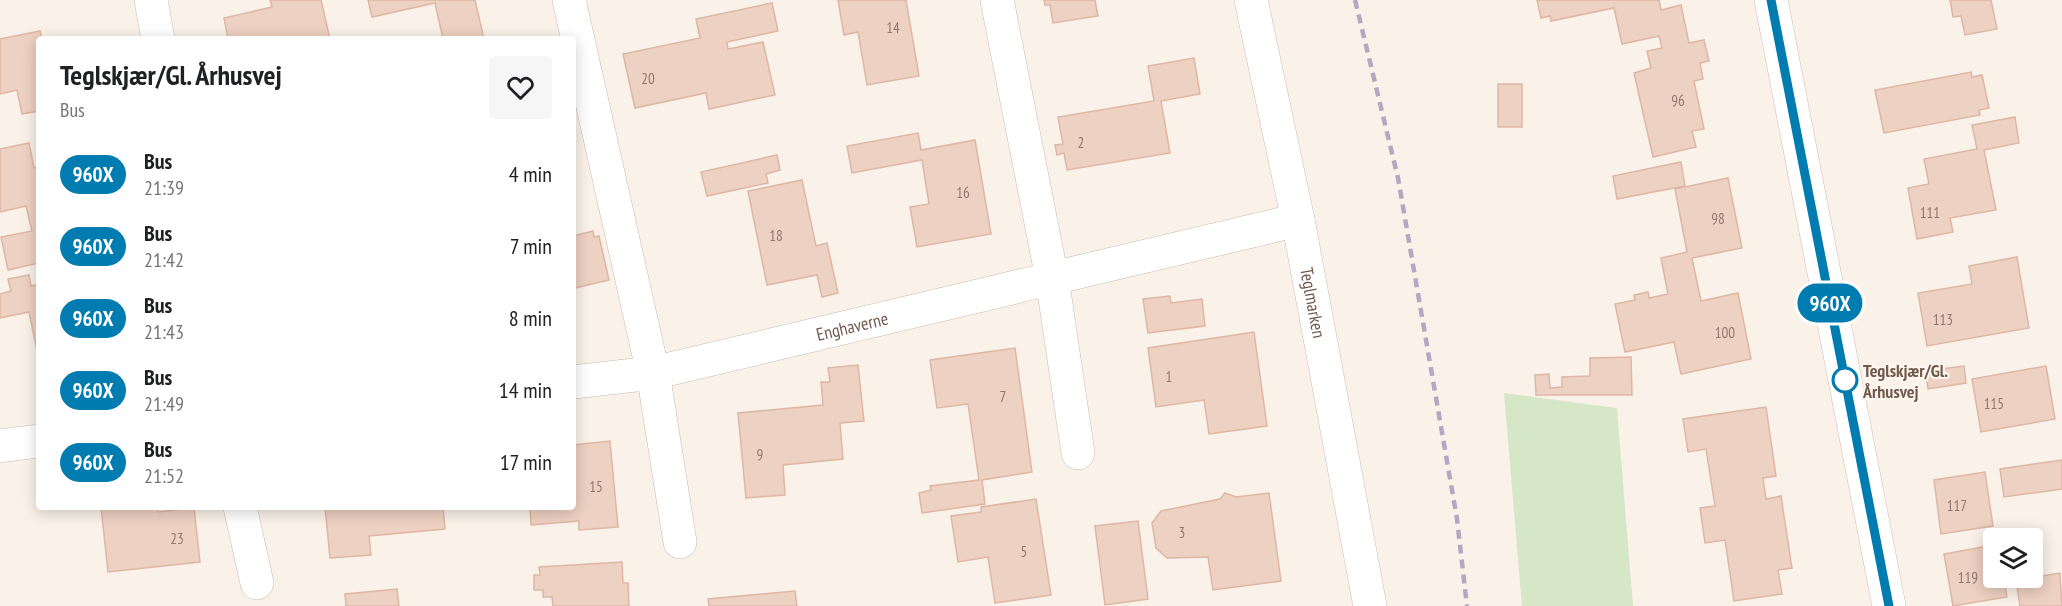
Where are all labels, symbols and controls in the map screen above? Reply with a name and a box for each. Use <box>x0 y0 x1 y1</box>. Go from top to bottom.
house number: 14 <box>886 18 900 37</box>
text: Teglskjær/Gl. Århusvej <box>60 56 282 93</box>
button: heart <box>489 56 552 119</box>
house number: 20 <box>641 69 655 88</box>
house number: 96 <box>1671 91 1685 110</box>
text: Bus <box>60 97 85 123</box>
house number: 2 <box>1078 133 1084 152</box>
text: Bus <box>144 147 172 175</box>
text: 4 min <box>509 160 552 188</box>
text: 960X <box>72 161 114 188</box>
text: 21:39 <box>144 175 184 201</box>
house number: 16 <box>956 183 970 202</box>
house number: 111 <box>1920 203 1940 222</box>
house number: 98 <box>1711 209 1725 228</box>
text: Bus <box>144 219 172 247</box>
house number: 18 <box>769 226 783 245</box>
text: 7 min <box>510 232 552 260</box>
text: 960X <box>72 233 114 260</box>
text: 21:42 <box>144 247 184 273</box>
street label: Teglmarken <box>1296 265 1331 340</box>
line badge: 960X <box>1788 284 1872 322</box>
text: 960X <box>1809 290 1851 317</box>
text: Bus <box>144 291 172 319</box>
text: 8 min <box>509 304 552 332</box>
text: 960X <box>72 305 114 332</box>
street label: Enghaverne <box>814 306 890 345</box>
house number: 113 <box>1933 310 1953 329</box>
text: 21:43 <box>144 319 184 345</box>
house number: 100 <box>1715 323 1735 342</box>
place label: Teglskjær/Gl. Århusvej <box>1862 359 1948 403</box>
text: Bus <box>144 363 172 391</box>
house number: 1 <box>1166 367 1172 386</box>
marker: Teglskjær/Gl. Århusvej <box>1832 367 1858 393</box>
text: 14 min <box>499 376 552 404</box>
text: 960X <box>72 377 114 404</box>
house number: 7 <box>1000 387 1006 406</box>
text: 21:49 <box>144 391 184 417</box>
house number: 115 <box>1984 394 2004 413</box>
text: Bus <box>144 435 172 463</box>
house number: 9 <box>757 445 763 464</box>
text: 17 min <box>500 448 552 476</box>
text: 960X <box>72 449 114 476</box>
text: 21:52 <box>144 463 184 489</box>
house number: 15 <box>589 477 603 496</box>
house number: 117 <box>1947 496 1967 515</box>
house number: 3 <box>1179 523 1185 542</box>
map controls <box>1983 528 2043 588</box>
button: layers <box>1983 528 2043 588</box>
house number: 23 <box>170 529 184 548</box>
house number: 5 <box>1021 542 1027 561</box>
house number: 119 <box>1958 568 1978 587</box>

